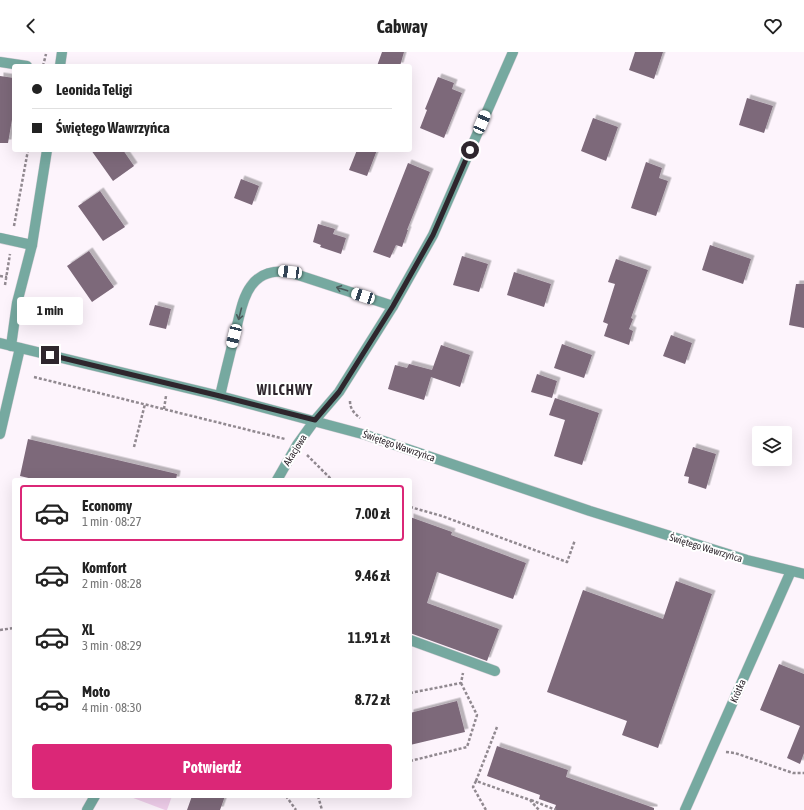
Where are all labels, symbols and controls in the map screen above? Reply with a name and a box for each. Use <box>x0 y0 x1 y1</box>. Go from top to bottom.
icon: back <box>20 15 42 37</box>
icon: heart <box>762 15 784 37</box>
text: Cabway <box>376 16 428 37</box>
text: Leonida Teligi <box>56 81 132 98</box>
car <box>472 109 492 135</box>
text: Świętego Wawrzyńca <box>56 119 170 136</box>
route start <box>461 141 479 159</box>
car <box>277 265 303 279</box>
one-way arrow <box>337 285 349 293</box>
car <box>350 287 376 305</box>
callout: 1 min <box>17 297 83 325</box>
text: 1 min <box>37 303 63 318</box>
one-way arrow <box>235 308 243 321</box>
car <box>225 323 243 349</box>
route end <box>41 346 59 364</box>
district label: WILCHWY <box>256 382 313 398</box>
map controls <box>752 426 792 466</box>
button: layers <box>752 426 792 466</box>
street label: Świętego Wawrzyńca <box>361 428 437 464</box>
street label: Akacjowa <box>281 432 309 468</box>
icon: car <box>34 495 70 531</box>
text: Economy <box>82 497 132 514</box>
text: 7.00 zł <box>355 505 390 522</box>
text: 1 min · 08:27 <box>82 514 142 529</box>
street label: Świętego Wawrzyńca <box>668 532 744 564</box>
icon: car <box>34 557 70 593</box>
text: Komfort <box>82 559 127 576</box>
text: 9.46 zł <box>355 567 390 584</box>
text: 2 min · 08:28 <box>82 576 142 591</box>
icon: car <box>34 619 70 655</box>
text: XL <box>82 621 95 638</box>
text: 11.91 zł <box>348 629 390 646</box>
text: 3 min · 08:29 <box>82 638 142 653</box>
street label: Krótka <box>728 677 748 704</box>
icon: car <box>34 681 70 717</box>
text: Moto <box>82 683 110 700</box>
text: 8.72 zł <box>355 691 390 708</box>
text: 4 min · 08:30 <box>82 700 142 715</box>
button: Potwierdź <box>32 744 392 790</box>

